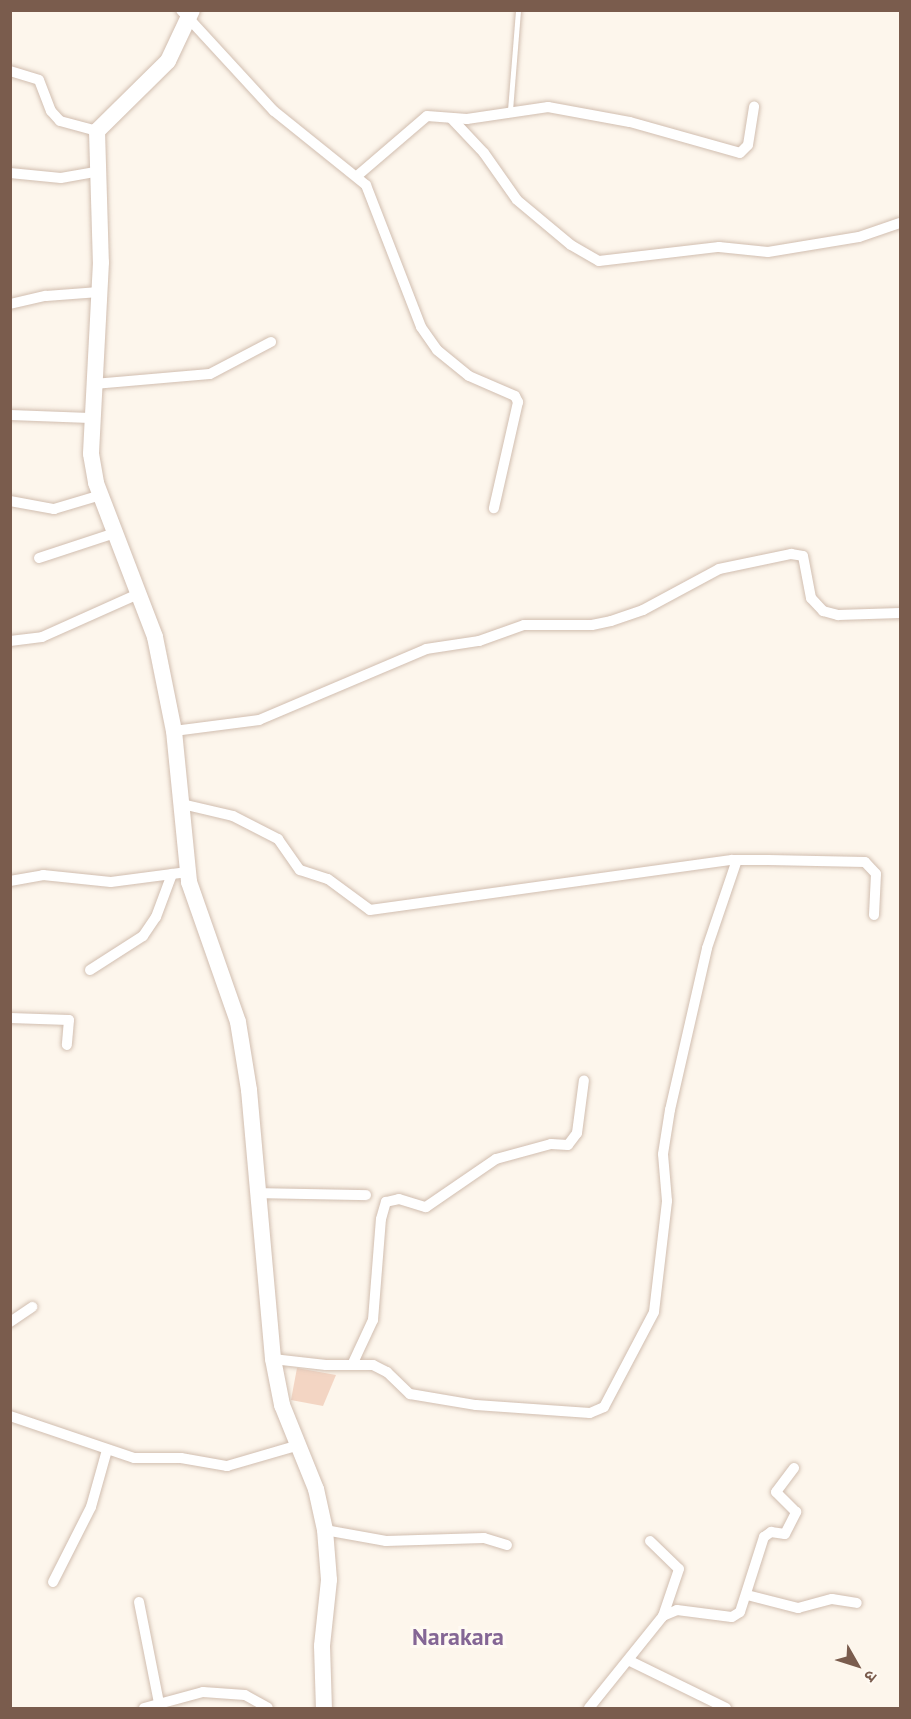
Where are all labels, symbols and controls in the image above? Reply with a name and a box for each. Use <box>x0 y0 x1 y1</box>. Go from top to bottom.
district label: Narakara <box>412 1623 504 1651</box>
north arrow <box>827 1635 887 1695</box>
text: उ <box>860 1666 882 1686</box>

